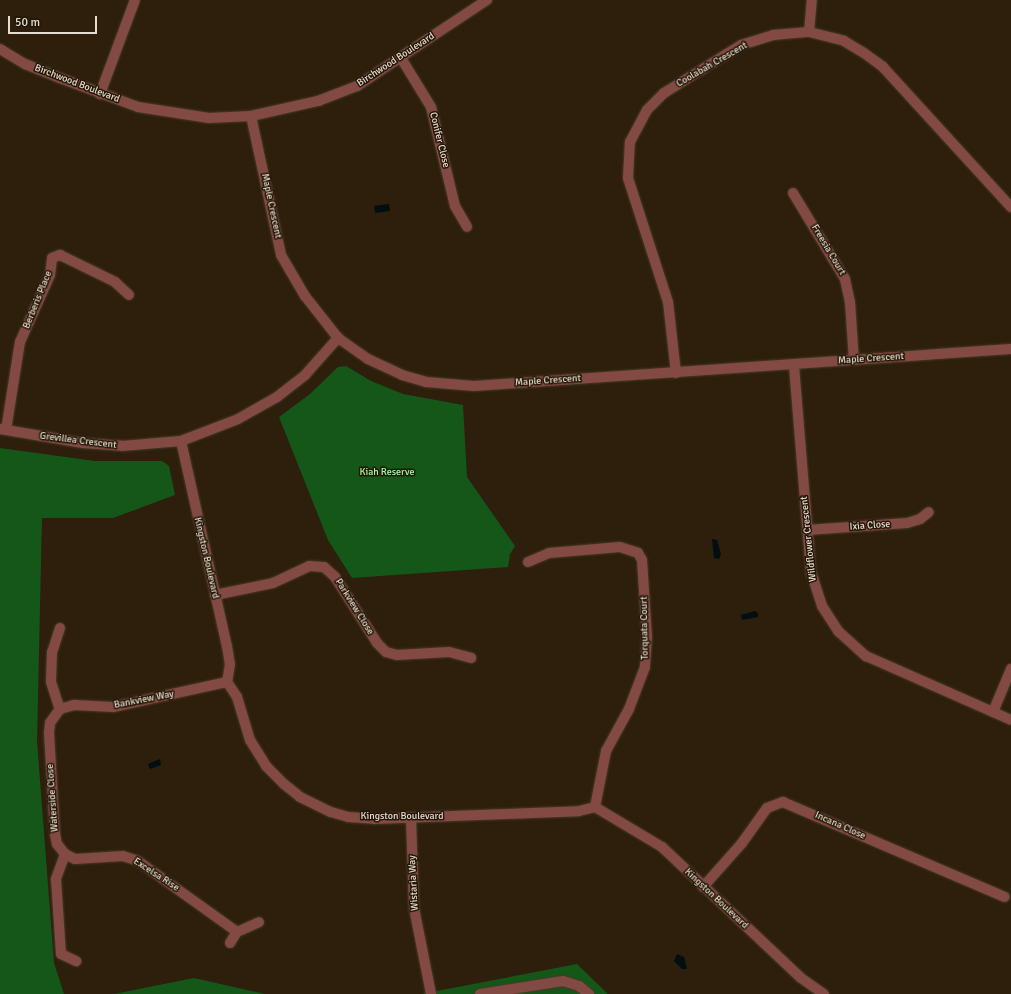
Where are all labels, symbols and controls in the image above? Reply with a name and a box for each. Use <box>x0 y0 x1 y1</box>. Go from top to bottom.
scale bar <box>10 8 99 34</box>
text: 50 m <box>15 15 40 30</box>
street label: Birchwood Boulevard <box>355 30 437 90</box>
street label: Coolabah Crescent <box>674 40 750 90</box>
street label: Birchwood Boulevard <box>33 62 121 106</box>
street label: Conifer Close <box>426 111 452 169</box>
street label: Maple Crescent <box>258 172 284 240</box>
street label: Freesia Court <box>808 223 848 277</box>
street label: Berberis Place <box>21 269 55 331</box>
street label: Maple Crescent <box>838 351 904 367</box>
street label: Maple Crescent <box>515 373 581 389</box>
street label: Grevillea Crescent <box>39 430 117 452</box>
park label: Kiah Reserve <box>359 467 415 479</box>
street label: Wildflower Crescent <box>799 496 819 582</box>
street label: Kingston Boulevard <box>191 516 221 600</box>
street label: Ixia Close <box>849 519 891 533</box>
street label: Parkview Close <box>332 577 376 637</box>
street label: Torquata Court <box>638 596 652 660</box>
street label: Bankview Way <box>113 688 175 712</box>
street label: Waterside Close <box>45 764 61 832</box>
street label: Incana Close <box>813 809 867 843</box>
street label: Kingston Boulevard <box>361 811 443 823</box>
street label: Wistaria Way <box>407 855 421 911</box>
street label: Excelsa Rise <box>131 856 181 894</box>
street label: Kingston Boulevard <box>682 866 750 932</box>

